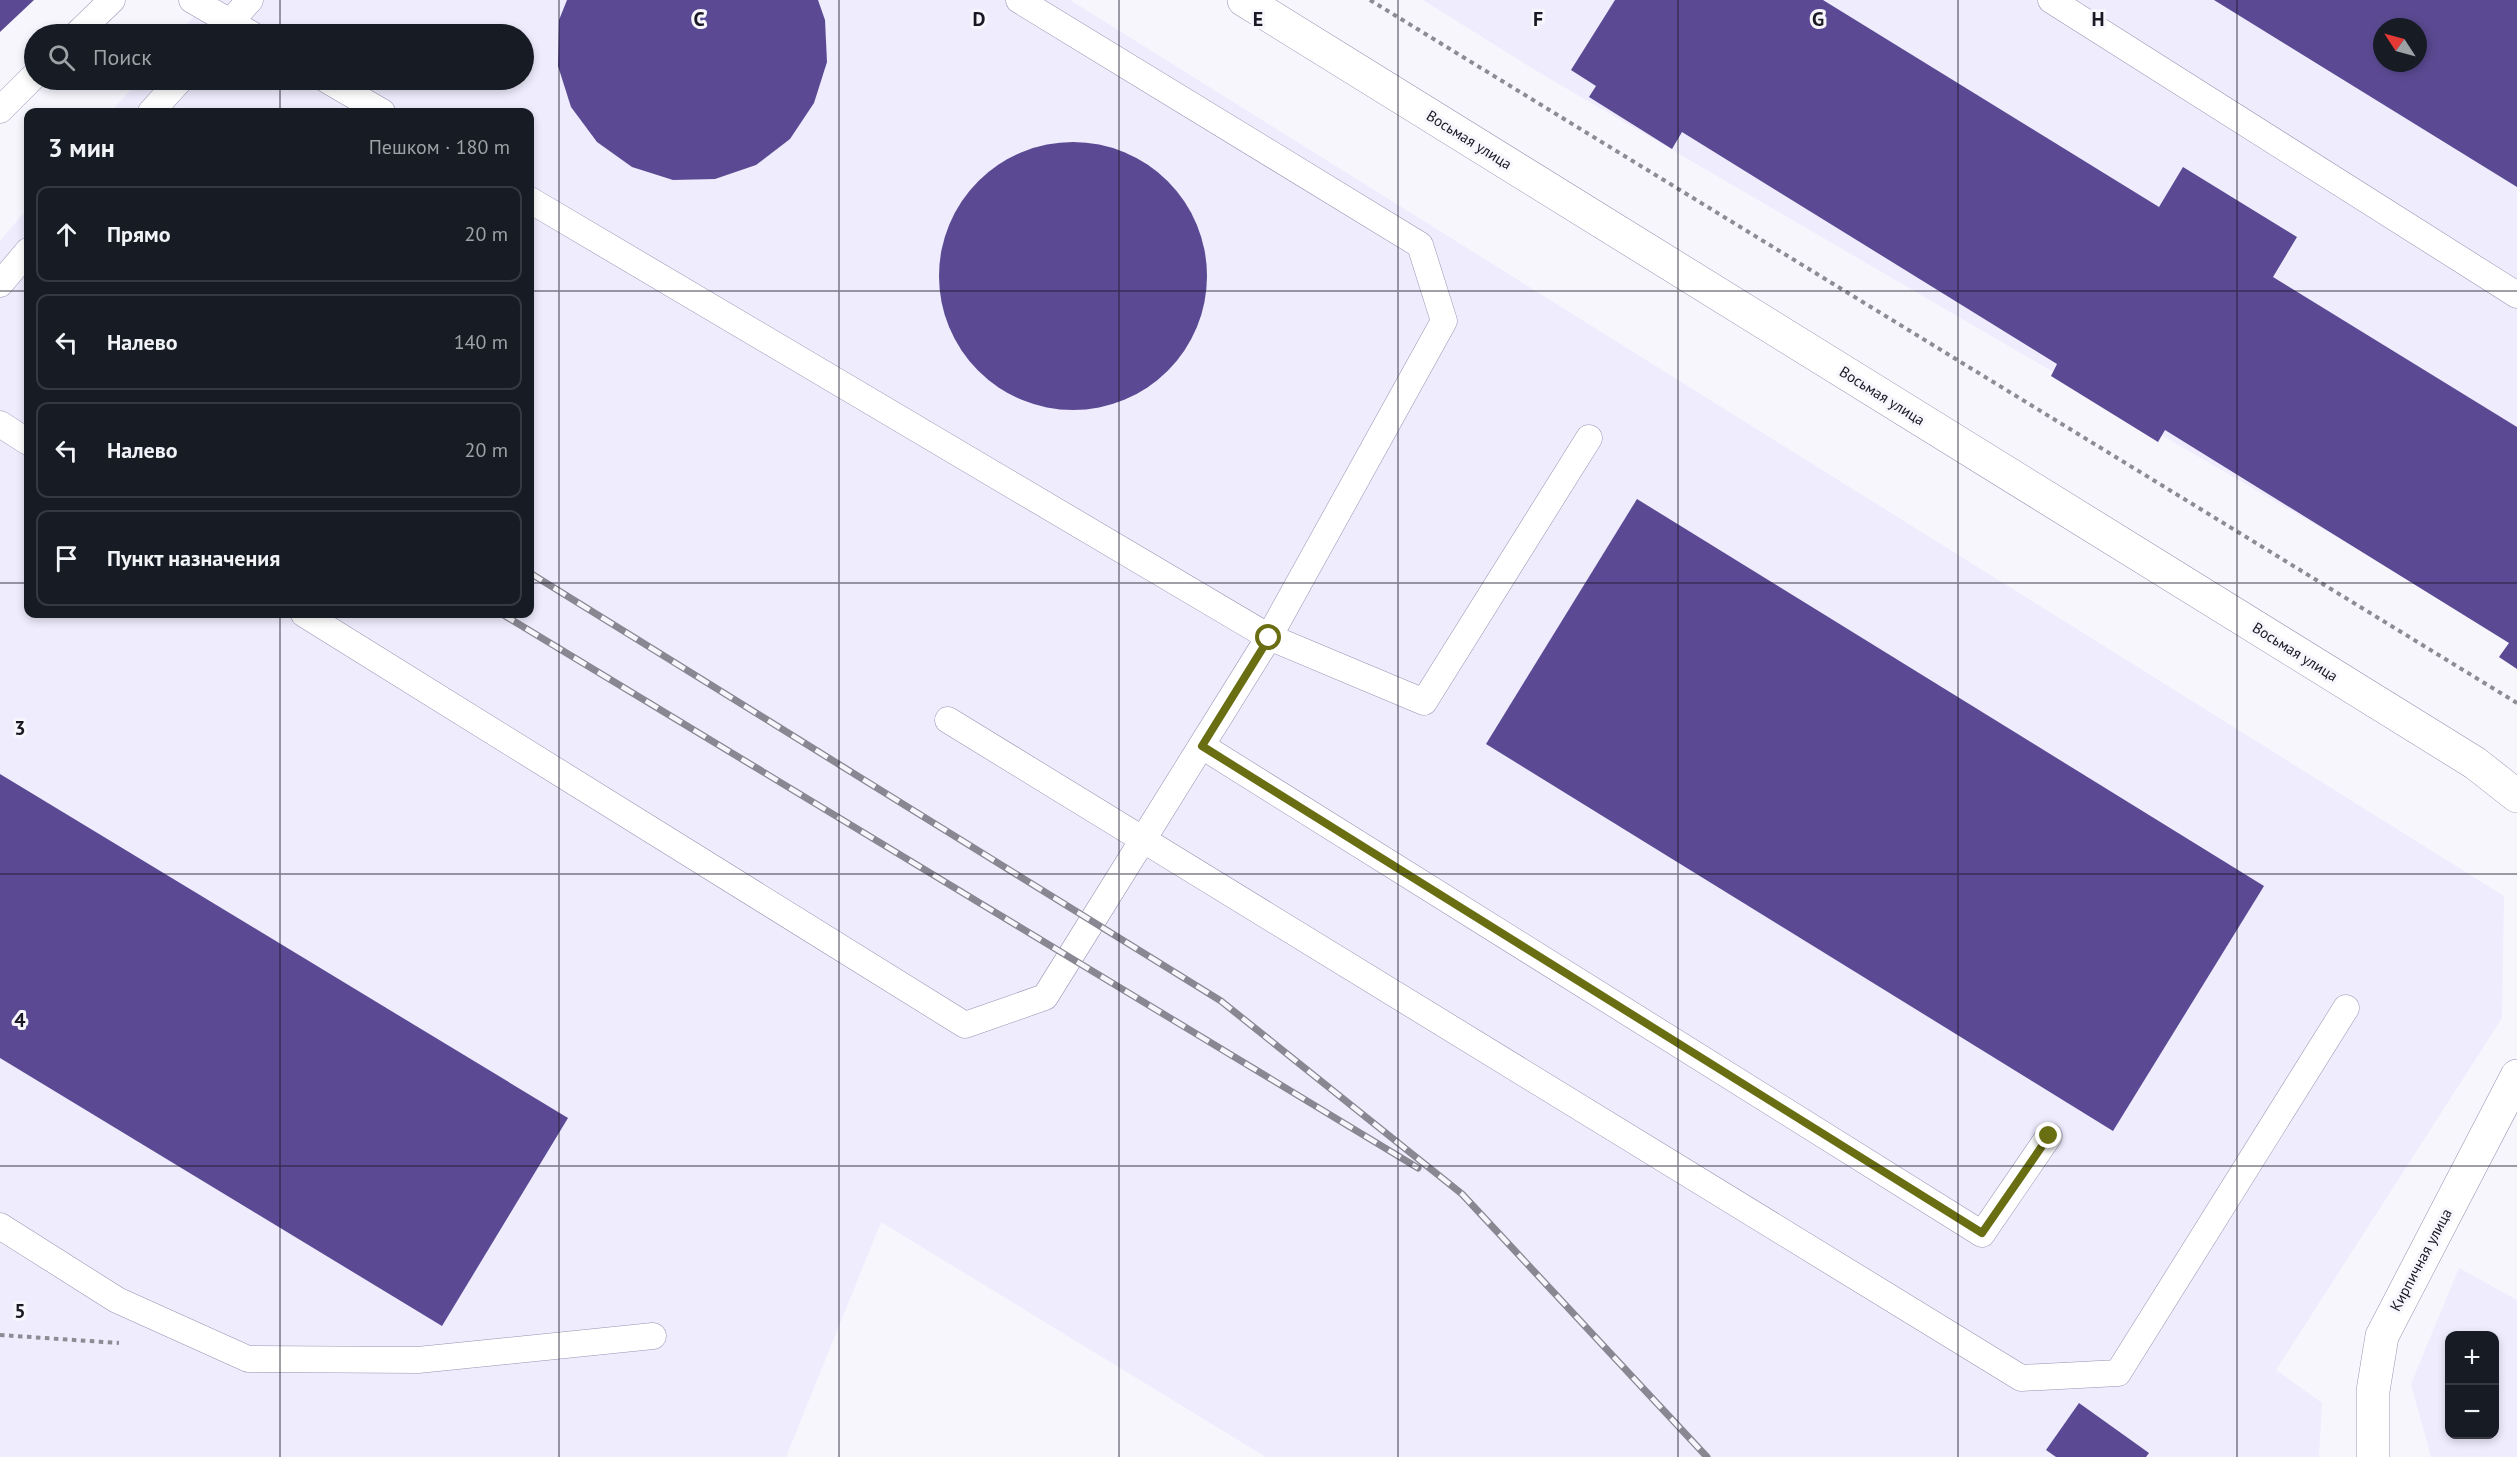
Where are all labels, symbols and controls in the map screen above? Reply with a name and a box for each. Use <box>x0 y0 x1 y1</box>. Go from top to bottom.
text: C <box>693 6 705 32</box>
text: D <box>973 6 986 32</box>
text: E <box>1253 6 1263 32</box>
text: F <box>1533 6 1543 32</box>
text: G <box>1812 6 1824 32</box>
text: H <box>2091 6 2105 32</box>
north arrow <box>2373 18 2427 72</box>
search box <box>24 24 534 90</box>
icon: search <box>45 41 78 74</box>
text: Поиск <box>93 43 152 71</box>
street label: Восьмая улица <box>1423 106 1515 173</box>
text: 3 мин <box>48 131 115 164</box>
text: Пешком · 180 m <box>369 134 510 160</box>
icon: ahead <box>50 218 83 251</box>
text: Прямо <box>107 220 170 248</box>
text: 20 m <box>465 221 508 247</box>
icon: left <box>50 326 83 359</box>
text: Налево <box>107 328 178 356</box>
text: 140 m <box>454 329 508 355</box>
street label: Восьмая улица <box>1836 362 1928 429</box>
icon: left <box>50 434 83 467</box>
text: Налево <box>107 436 178 464</box>
text: 20 m <box>465 437 508 463</box>
icon: arrive <box>50 542 83 575</box>
text: Пункт назначения <box>107 544 280 572</box>
street label: Восьмая улица <box>2249 618 2341 685</box>
route start <box>1255 624 1281 650</box>
text: 3 <box>14 715 26 741</box>
text: 4 <box>14 1007 26 1033</box>
route end <box>2035 1122 2061 1148</box>
street label: Кирпичная улица <box>2385 1205 2456 1314</box>
text: 5 <box>14 1298 26 1324</box>
map controls <box>2445 1331 2499 1439</box>
button: + <box>2445 1331 2499 1385</box>
button: − <box>2445 1385 2499 1439</box>

